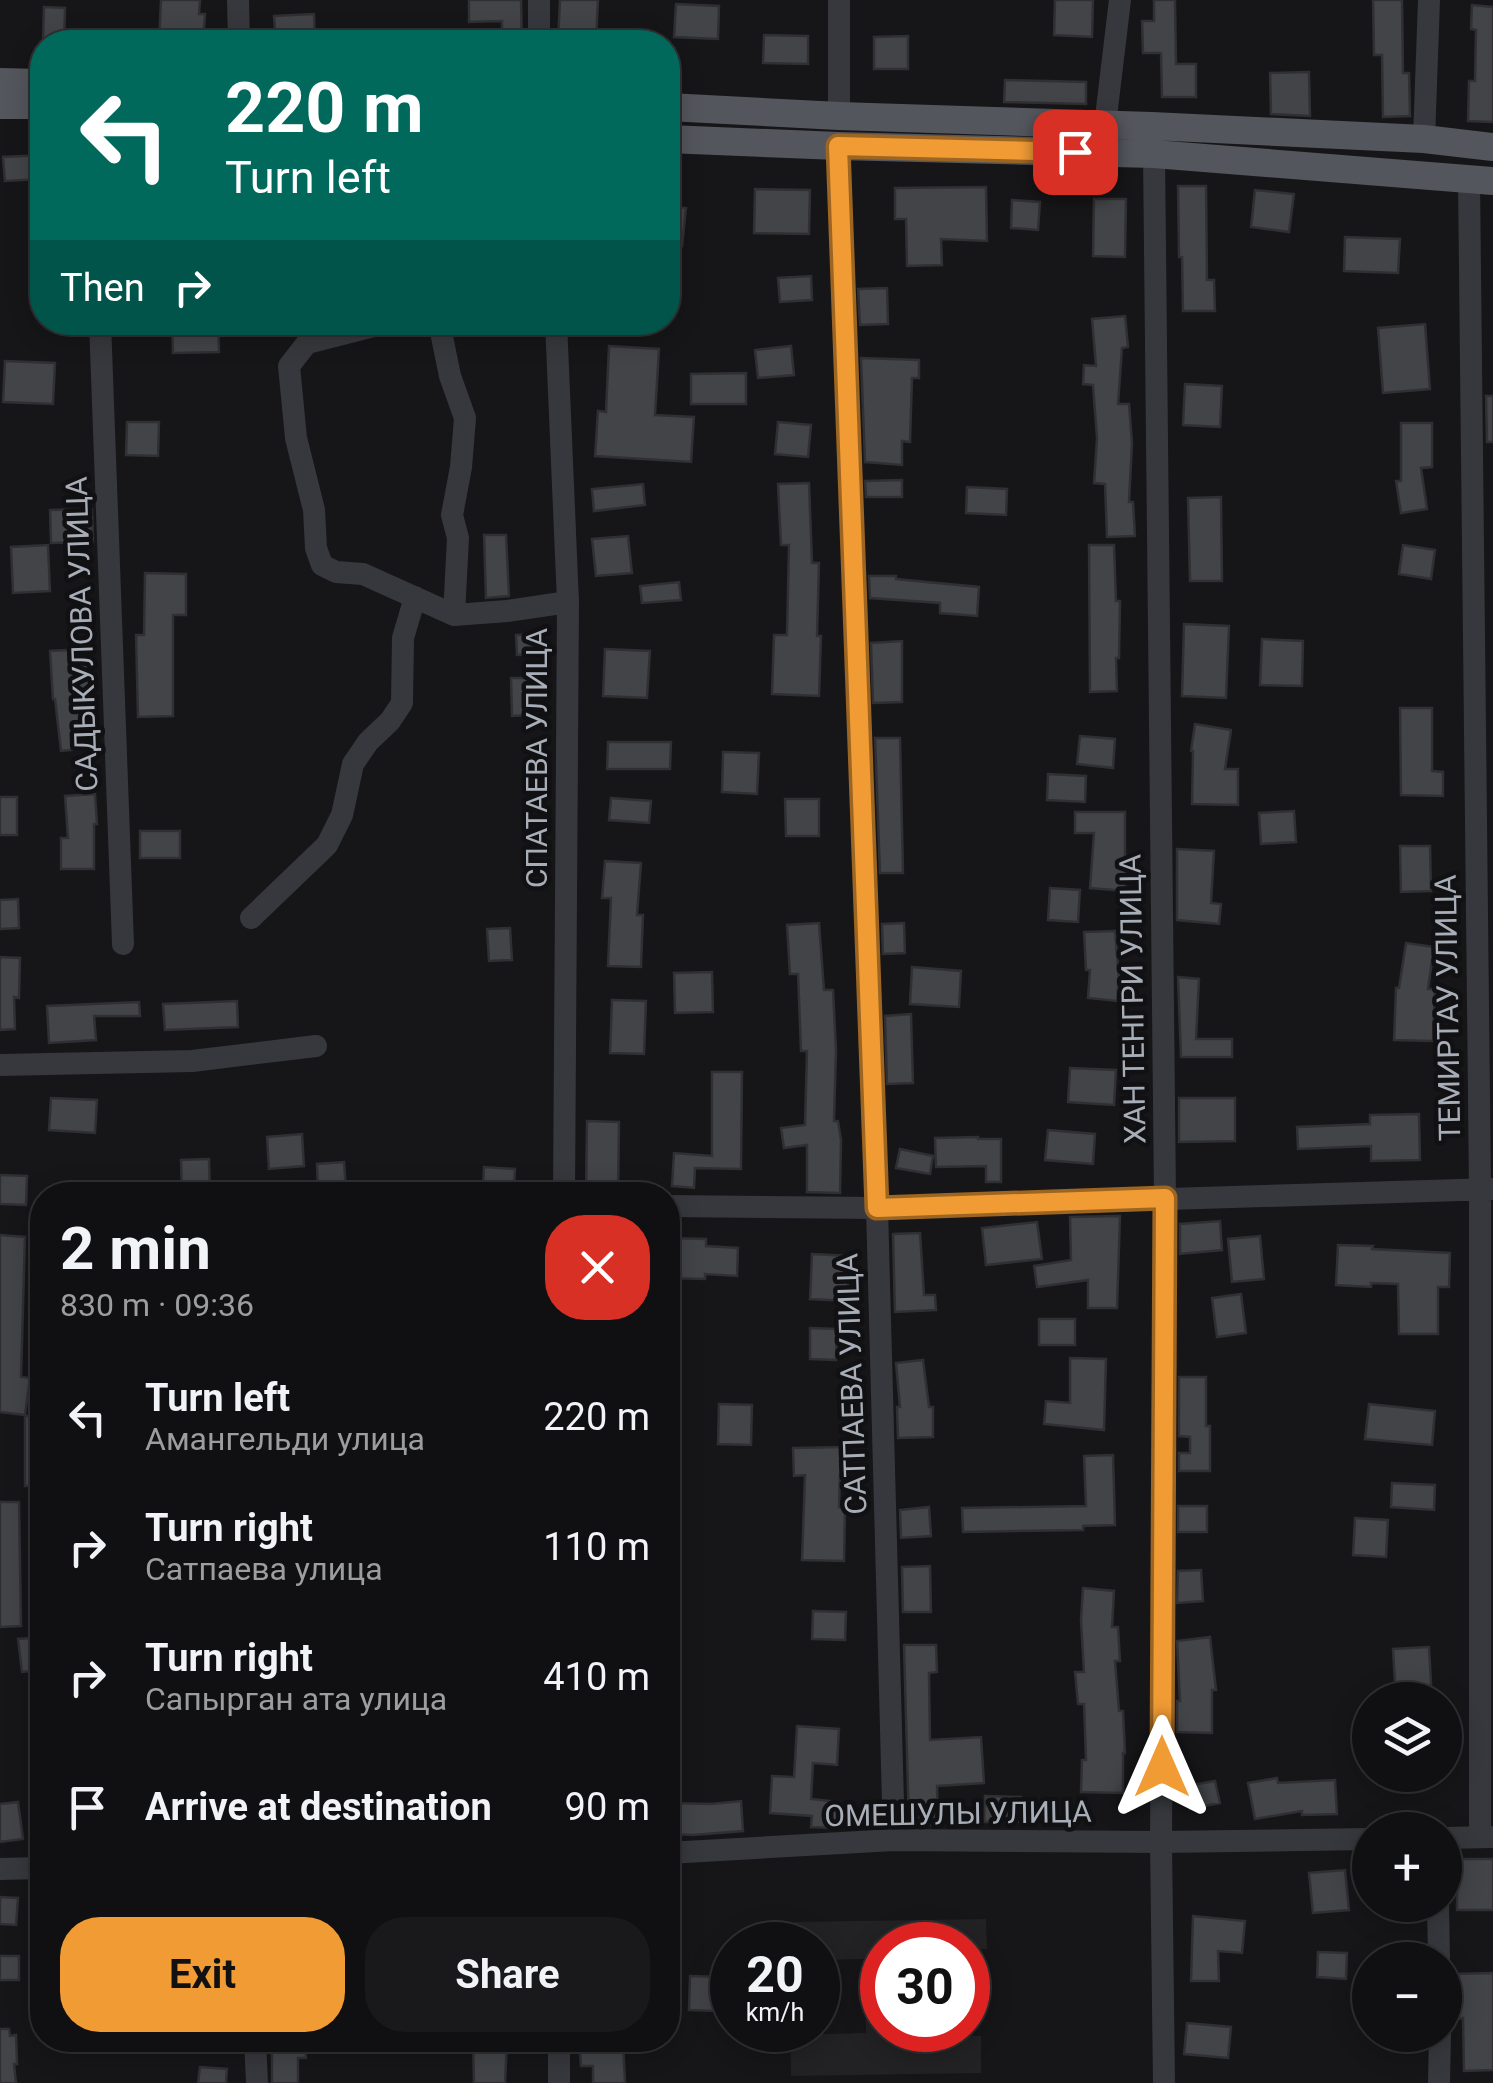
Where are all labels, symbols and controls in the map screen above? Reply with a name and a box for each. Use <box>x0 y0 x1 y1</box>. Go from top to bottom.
text: 220 m <box>225 67 424 149</box>
icon: left <box>60 70 190 200</box>
pin <box>1033 110 1118 195</box>
icon: arrive <box>1048 125 1103 180</box>
text: Turn left <box>225 151 391 204</box>
icon: right <box>165 260 220 315</box>
text: Then <box>60 266 145 310</box>
street label: САДЫКУЛОВА УЛИЦА <box>58 475 104 792</box>
street label: СПАТАЕВА УЛИЦА <box>519 627 554 888</box>
street label: ХАН ТЕНГРИ УЛИЦА <box>1112 853 1153 1144</box>
street label: ТЕМИРТАУ УЛИЦА <box>1428 874 1467 1142</box>
text: 2 min <box>60 1213 211 1284</box>
button: close <box>545 1215 650 1320</box>
street label: САТПАЕВА УЛИЦА <box>829 1252 874 1515</box>
text: 830 m · 09:36 <box>60 1286 254 1324</box>
text: Turn left <box>145 1376 290 1420</box>
icon: left <box>60 1390 115 1445</box>
text: 220 m <box>543 1395 650 1439</box>
text: Амангельди улица <box>145 1420 425 1458</box>
text: Turn right <box>145 1506 313 1550</box>
icon: right <box>60 1520 115 1575</box>
text: 110 m <box>543 1525 650 1569</box>
text: Сатпаева улица <box>145 1550 383 1588</box>
text: Turn right <box>145 1636 313 1680</box>
icon: right <box>60 1650 115 1705</box>
text: 410 m <box>543 1655 650 1699</box>
text: Сапырган ата улица <box>145 1680 447 1718</box>
map controls <box>1352 1682 1462 2052</box>
button: layers <box>1352 1682 1462 1792</box>
position arrow <box>1110 1715 1214 1819</box>
icon: arrive <box>60 1780 115 1835</box>
text: Arrive at destination <box>145 1785 492 1829</box>
text: 90 m <box>565 1785 650 1829</box>
street label: ОМЕШУЛЫ УЛИЦА <box>824 1794 1092 1833</box>
button: + <box>1352 1812 1462 1922</box>
button: Exit <box>60 1917 345 2032</box>
button: Share <box>365 1917 650 2032</box>
speed limit sign: 30 <box>860 1922 990 2052</box>
button: − <box>1352 1942 1462 2052</box>
text: 20 <box>746 1946 804 2004</box>
text: km/h <box>746 1998 804 2027</box>

